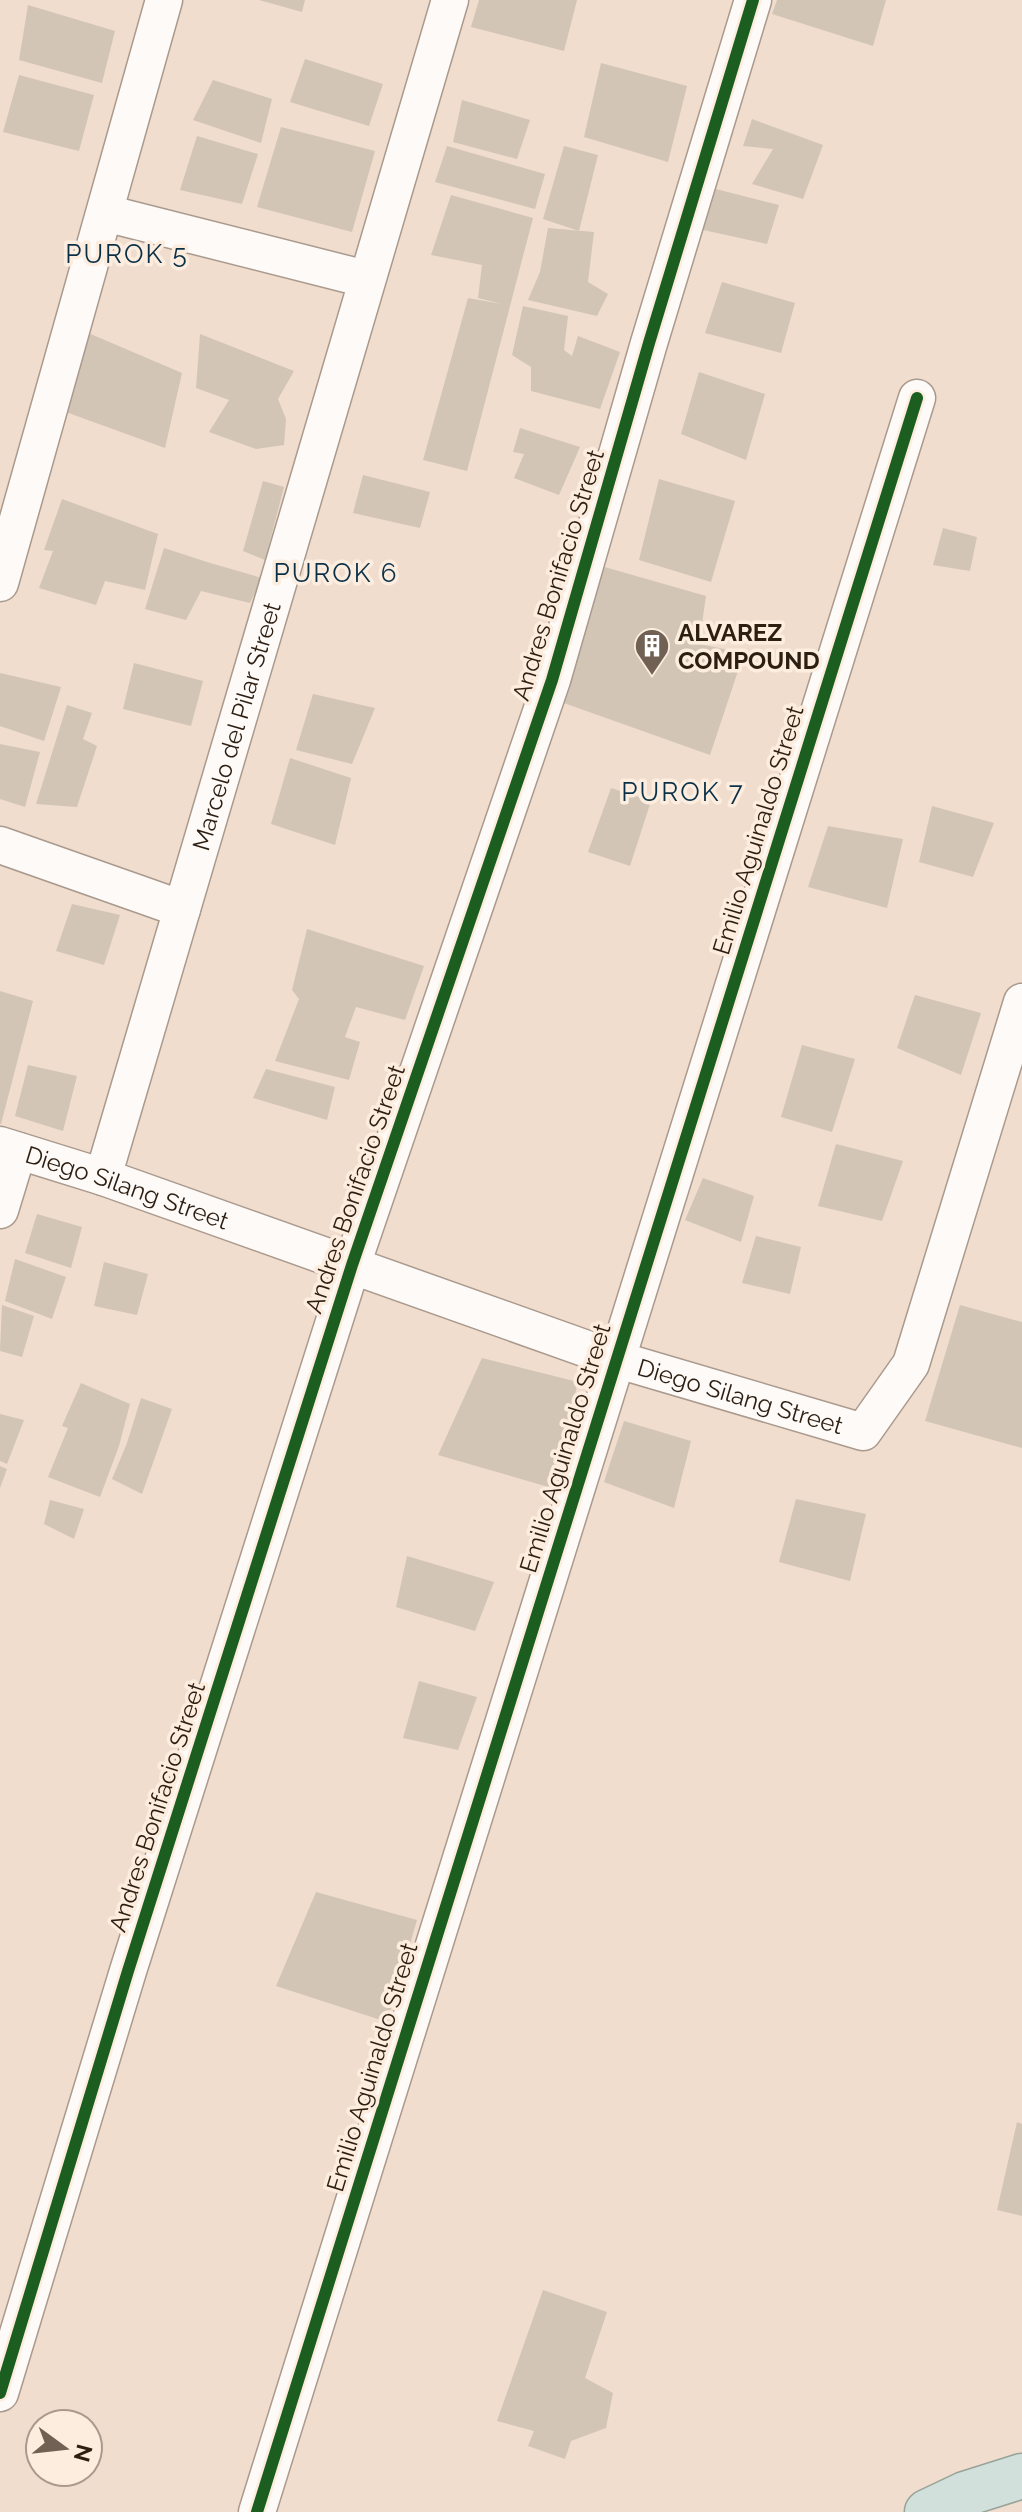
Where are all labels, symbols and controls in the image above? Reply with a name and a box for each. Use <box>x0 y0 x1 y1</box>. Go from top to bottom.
district label: PUROK 5 <box>65 239 189 269</box>
street label: Andres Bonifacio Street <box>506 446 610 704</box>
district label: PUROK 6 <box>273 558 399 588</box>
street label: Marcelo del Pilar Street <box>186 599 286 854</box>
place label: ALVAREZ COMPOUND <box>678 618 820 675</box>
building icon: ALVAREZ COMPOUND <box>633 627 671 677</box>
street label: Emilio Aguinaldo Street <box>706 702 810 958</box>
district label: PUROK 7 <box>621 777 745 807</box>
street label: Andres Bonifacio Street <box>299 1061 411 1317</box>
street label: Diego Silang Street <box>22 1139 233 1235</box>
street label: Emilio Aguinaldo Street <box>513 1320 617 1576</box>
street label: Diego Silang Street <box>634 1352 847 1440</box>
street label: Andres Bonifacio Street <box>103 1679 211 1935</box>
street label: Emilio Aguinaldo Street <box>320 1939 424 2195</box>
north arrow <box>24 2408 104 2488</box>
text: N <box>69 2442 98 2465</box>

